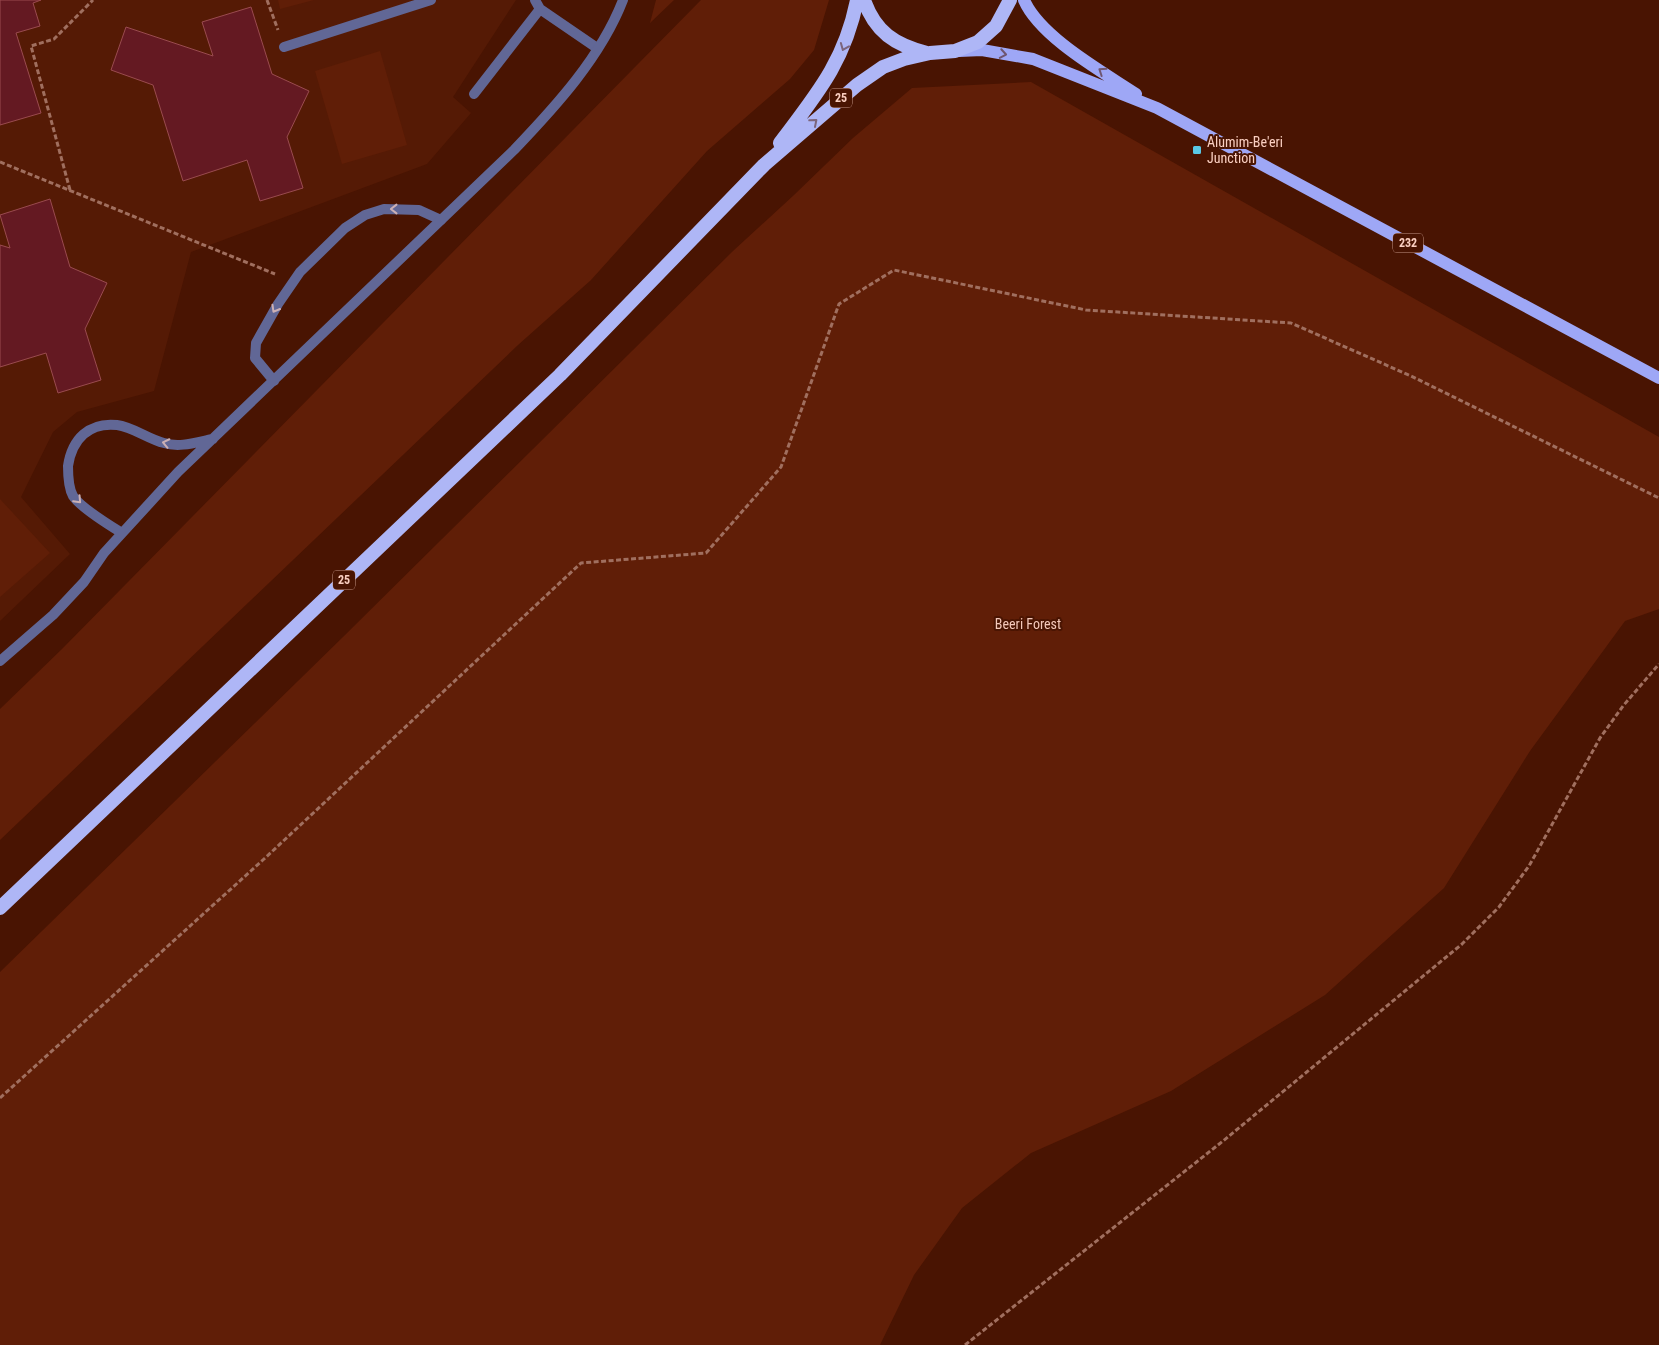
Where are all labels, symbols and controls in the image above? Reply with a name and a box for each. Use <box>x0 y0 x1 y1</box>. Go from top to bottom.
one-way arrow <box>839 42 850 51</box>
one-way arrow <box>999 48 1007 58</box>
one-way arrow <box>1098 68 1108 77</box>
road number: 25 <box>830 89 852 108</box>
one-way arrow <box>808 119 817 127</box>
place label: Alumim-Be'eri Junction <box>1207 134 1283 166</box>
marker: Alumim-Be'eri Junction <box>1191 144 1203 156</box>
one-way arrow <box>390 204 398 214</box>
road number: 232 <box>1393 234 1423 252</box>
one-way arrow <box>271 304 281 313</box>
one-way arrow <box>162 438 171 448</box>
one-way arrow <box>73 495 82 504</box>
road number: 25 <box>333 570 355 590</box>
park label: Beeri Forest <box>995 616 1061 632</box>

